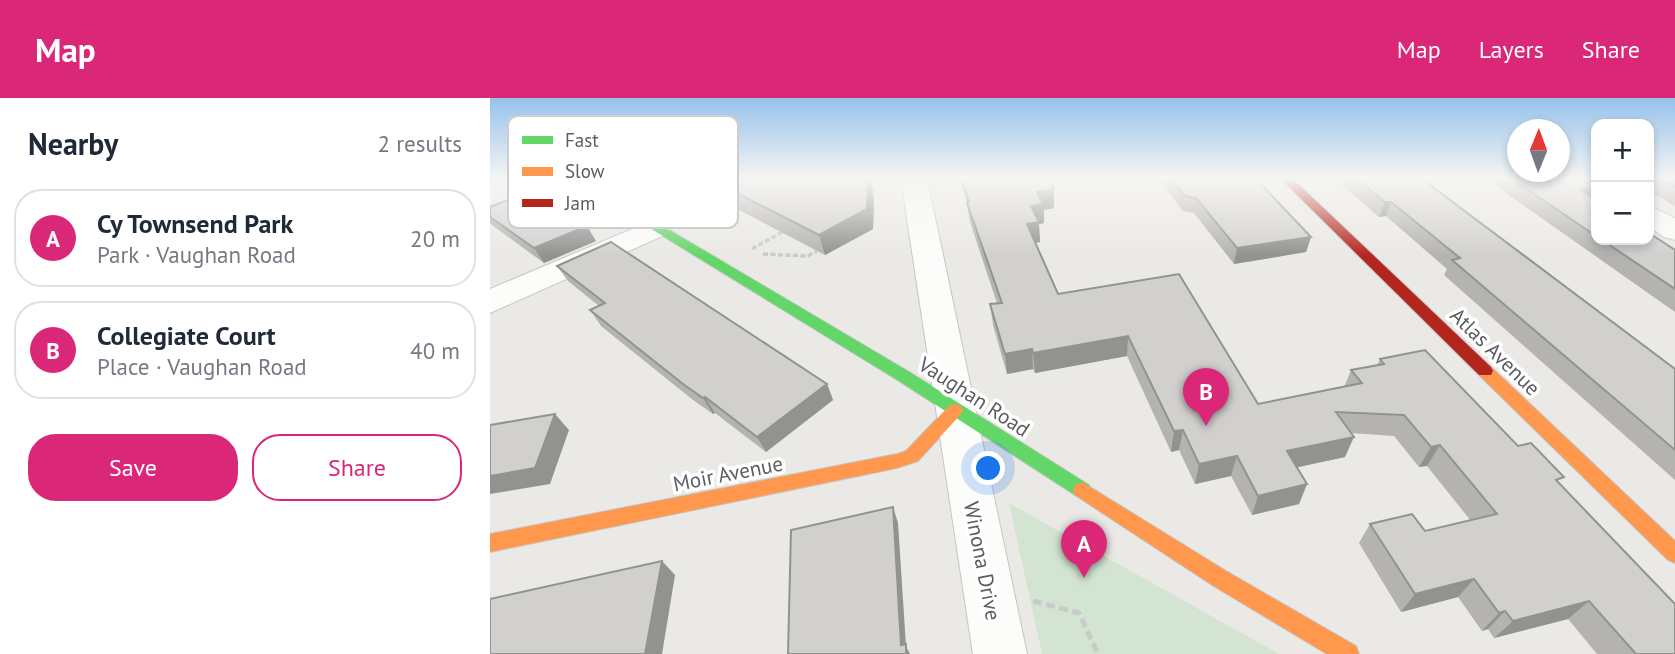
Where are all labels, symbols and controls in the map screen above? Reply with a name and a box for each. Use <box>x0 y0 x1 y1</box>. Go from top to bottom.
text: Map <box>35 28 96 71</box>
text: Map <box>1397 34 1441 65</box>
text: Layers <box>1479 34 1544 65</box>
text: Share <box>1582 34 1640 65</box>
legend <box>508 116 738 228</box>
north arrow <box>1507 119 1570 182</box>
map controls <box>1591 119 1654 245</box>
button: + <box>1591 119 1654 182</box>
text: Nearby <box>28 124 118 163</box>
text: Fast <box>565 128 599 152</box>
text: 2 results <box>378 129 462 158</box>
text: Slow <box>565 159 605 183</box>
button: − <box>1591 182 1654 245</box>
text: Jam <box>564 191 595 215</box>
text: Cy Townsend Park <box>97 207 293 240</box>
text: A <box>46 224 60 253</box>
text: 20 m <box>410 224 460 253</box>
text: Park · Vaughan Road <box>97 240 296 269</box>
street label: Atlas Avenue <box>1445 302 1546 401</box>
text: Collegiate Court <box>97 319 276 352</box>
text: B <box>46 336 60 365</box>
text: 40 m <box>410 336 460 365</box>
street label: Vaughan Road <box>913 350 1035 443</box>
text: Place · Vaughan Road <box>97 352 307 381</box>
pin: B <box>1183 368 1229 426</box>
button: Save <box>28 434 238 501</box>
button: Share <box>252 434 462 501</box>
street label: Moir Avenue <box>671 450 785 497</box>
your location <box>971 451 1005 485</box>
street label: Winona Drive <box>958 499 1007 623</box>
pin: A <box>1061 520 1107 578</box>

